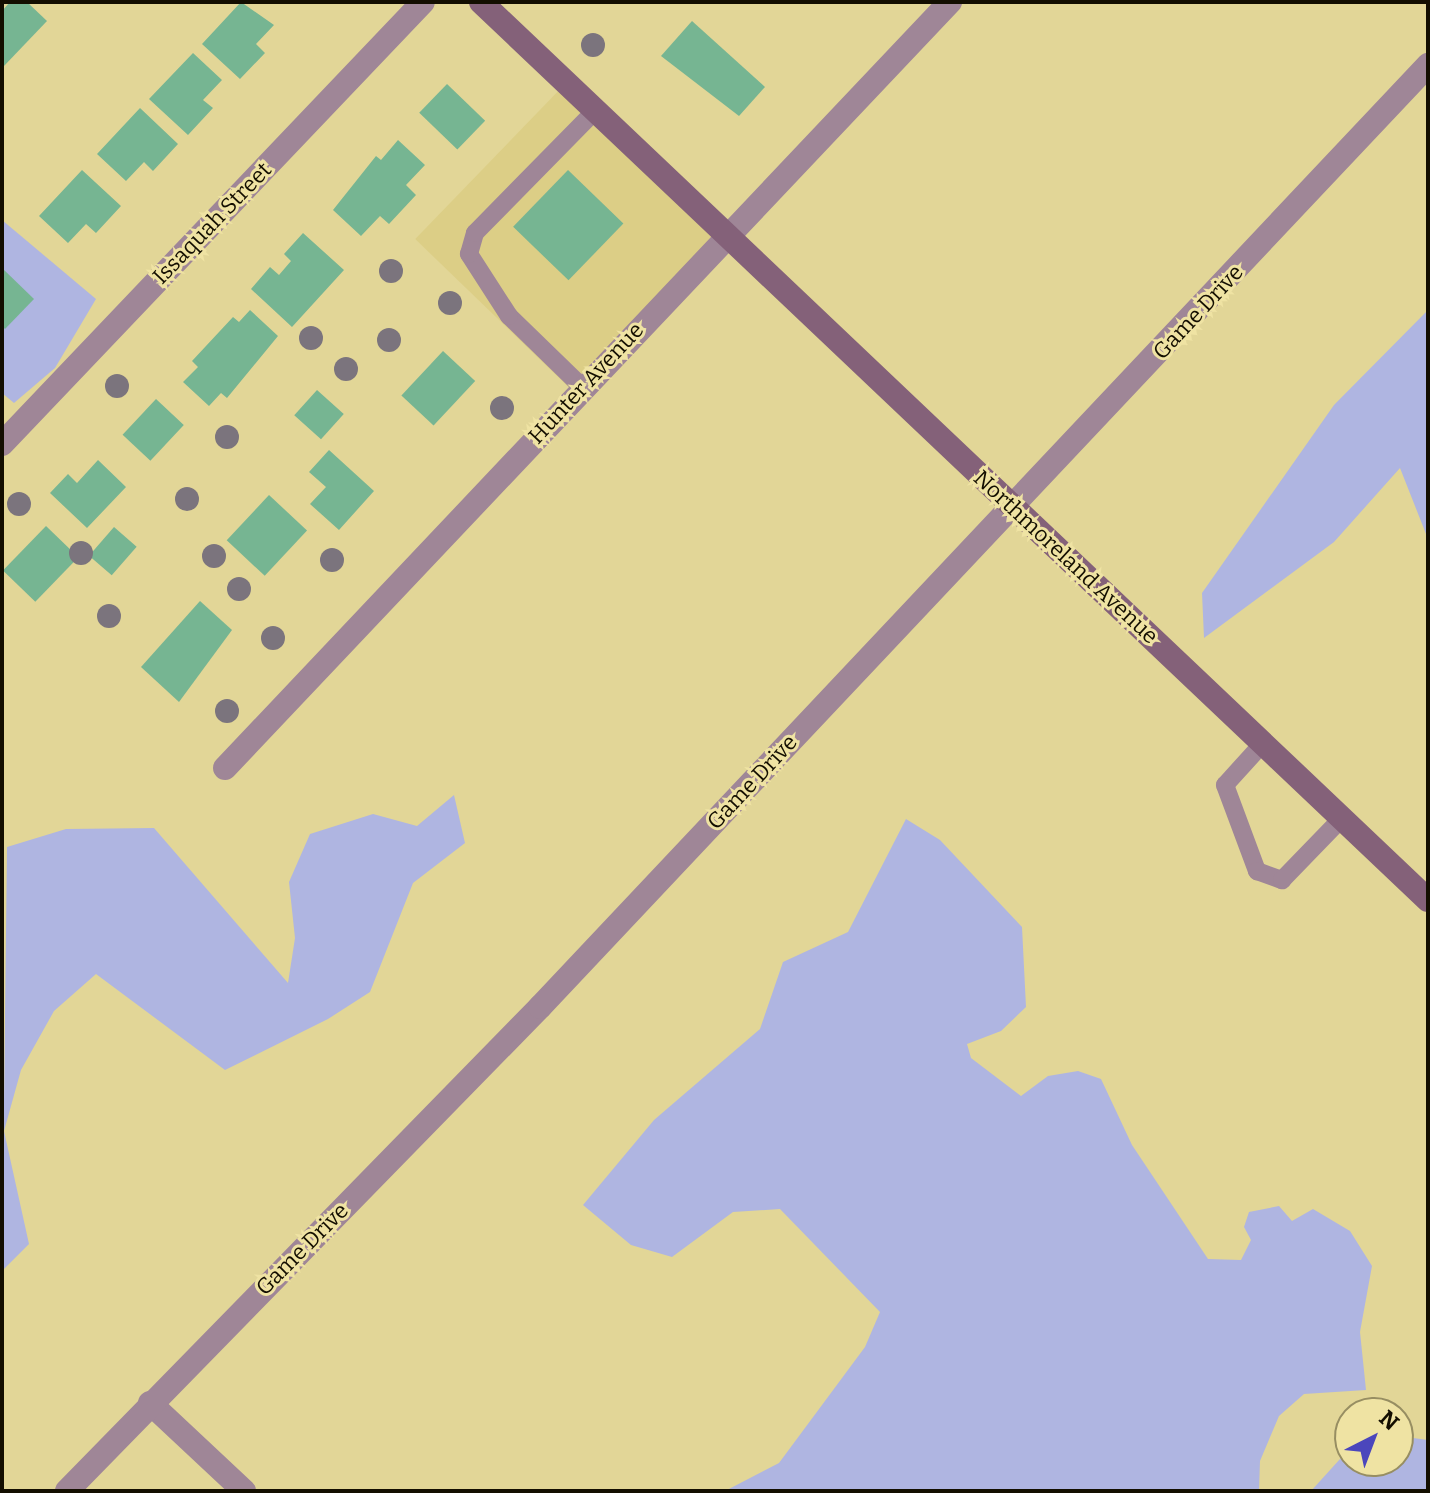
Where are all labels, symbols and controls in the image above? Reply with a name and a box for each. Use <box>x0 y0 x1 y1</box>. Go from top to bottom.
street label: Issaquah Street <box>147 157 277 289</box>
street label: Game Drive <box>1148 259 1248 365</box>
street label: Hunter Avenue <box>523 317 649 449</box>
street label: Northmoreland Avenue <box>968 465 1164 649</box>
street label: Game Drive <box>702 729 802 835</box>
street label: Game Drive <box>250 1197 354 1301</box>
north arrow <box>1334 1397 1414 1477</box>
text: N <box>1374 1405 1404 1436</box>

